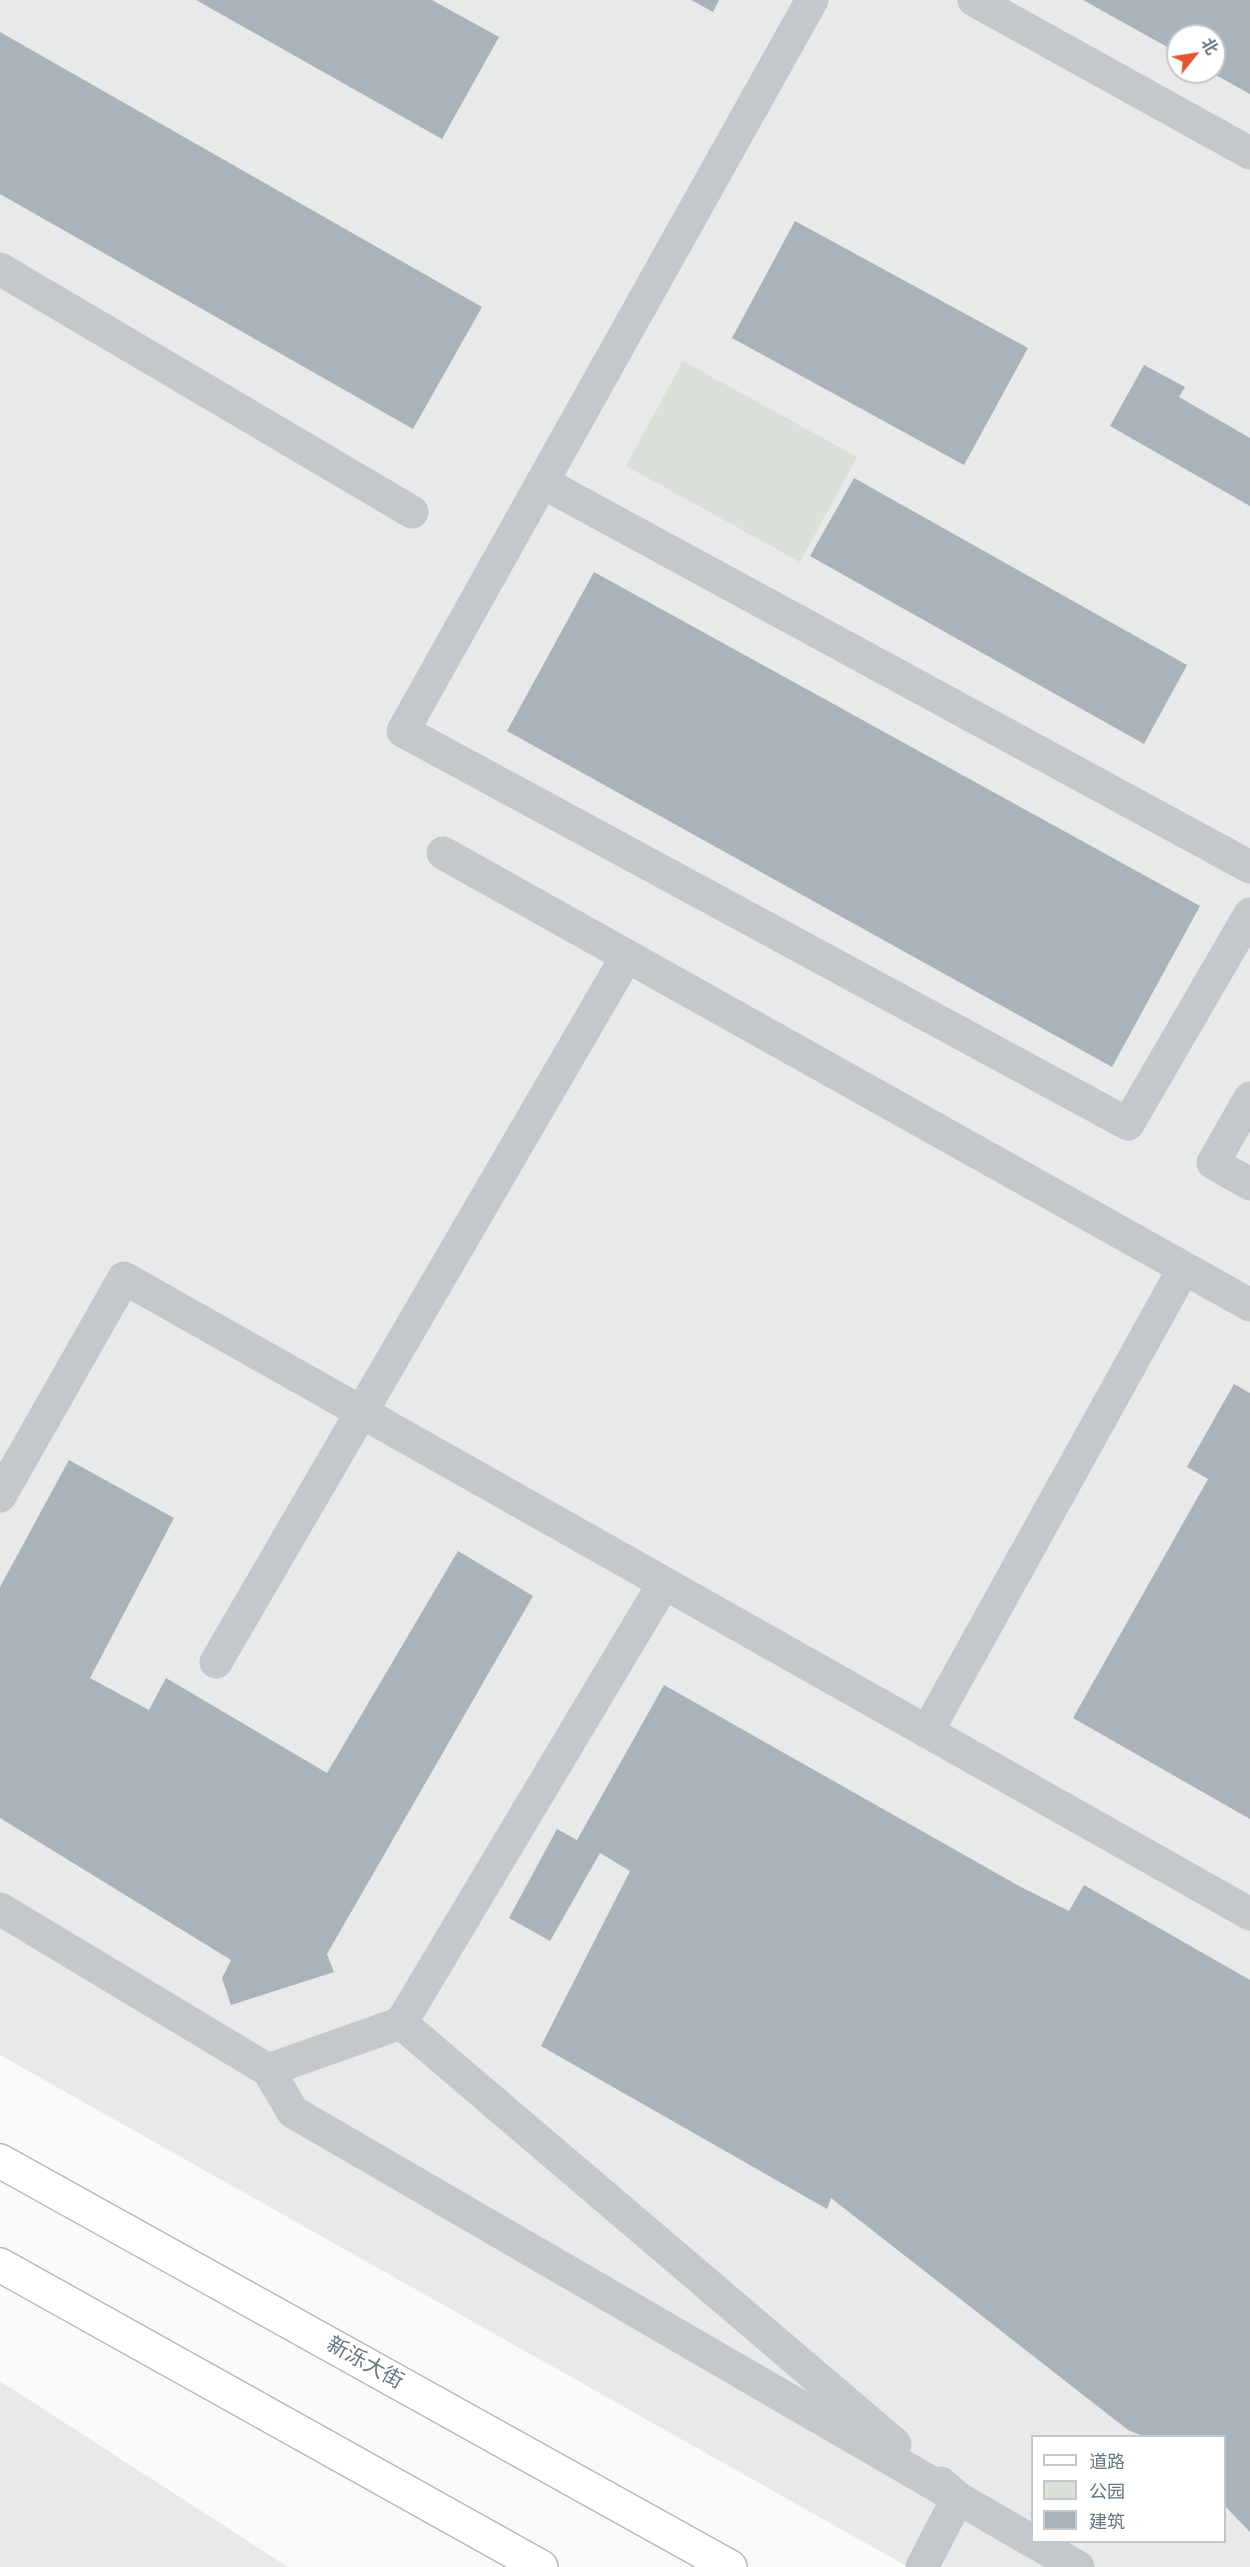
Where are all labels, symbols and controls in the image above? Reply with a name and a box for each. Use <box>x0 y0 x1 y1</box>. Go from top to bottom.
north arrow <box>1166 24 1226 84</box>
text: 北 <box>1197 34 1223 58</box>
street label: 新泺大街 <box>322 2332 408 2394</box>
legend <box>1031 2435 1226 2543</box>
text: 道路 <box>1089 2451 1125 2472</box>
text: 公园 <box>1089 2481 1125 2502</box>
text: 建筑 <box>1089 2511 1125 2532</box>

